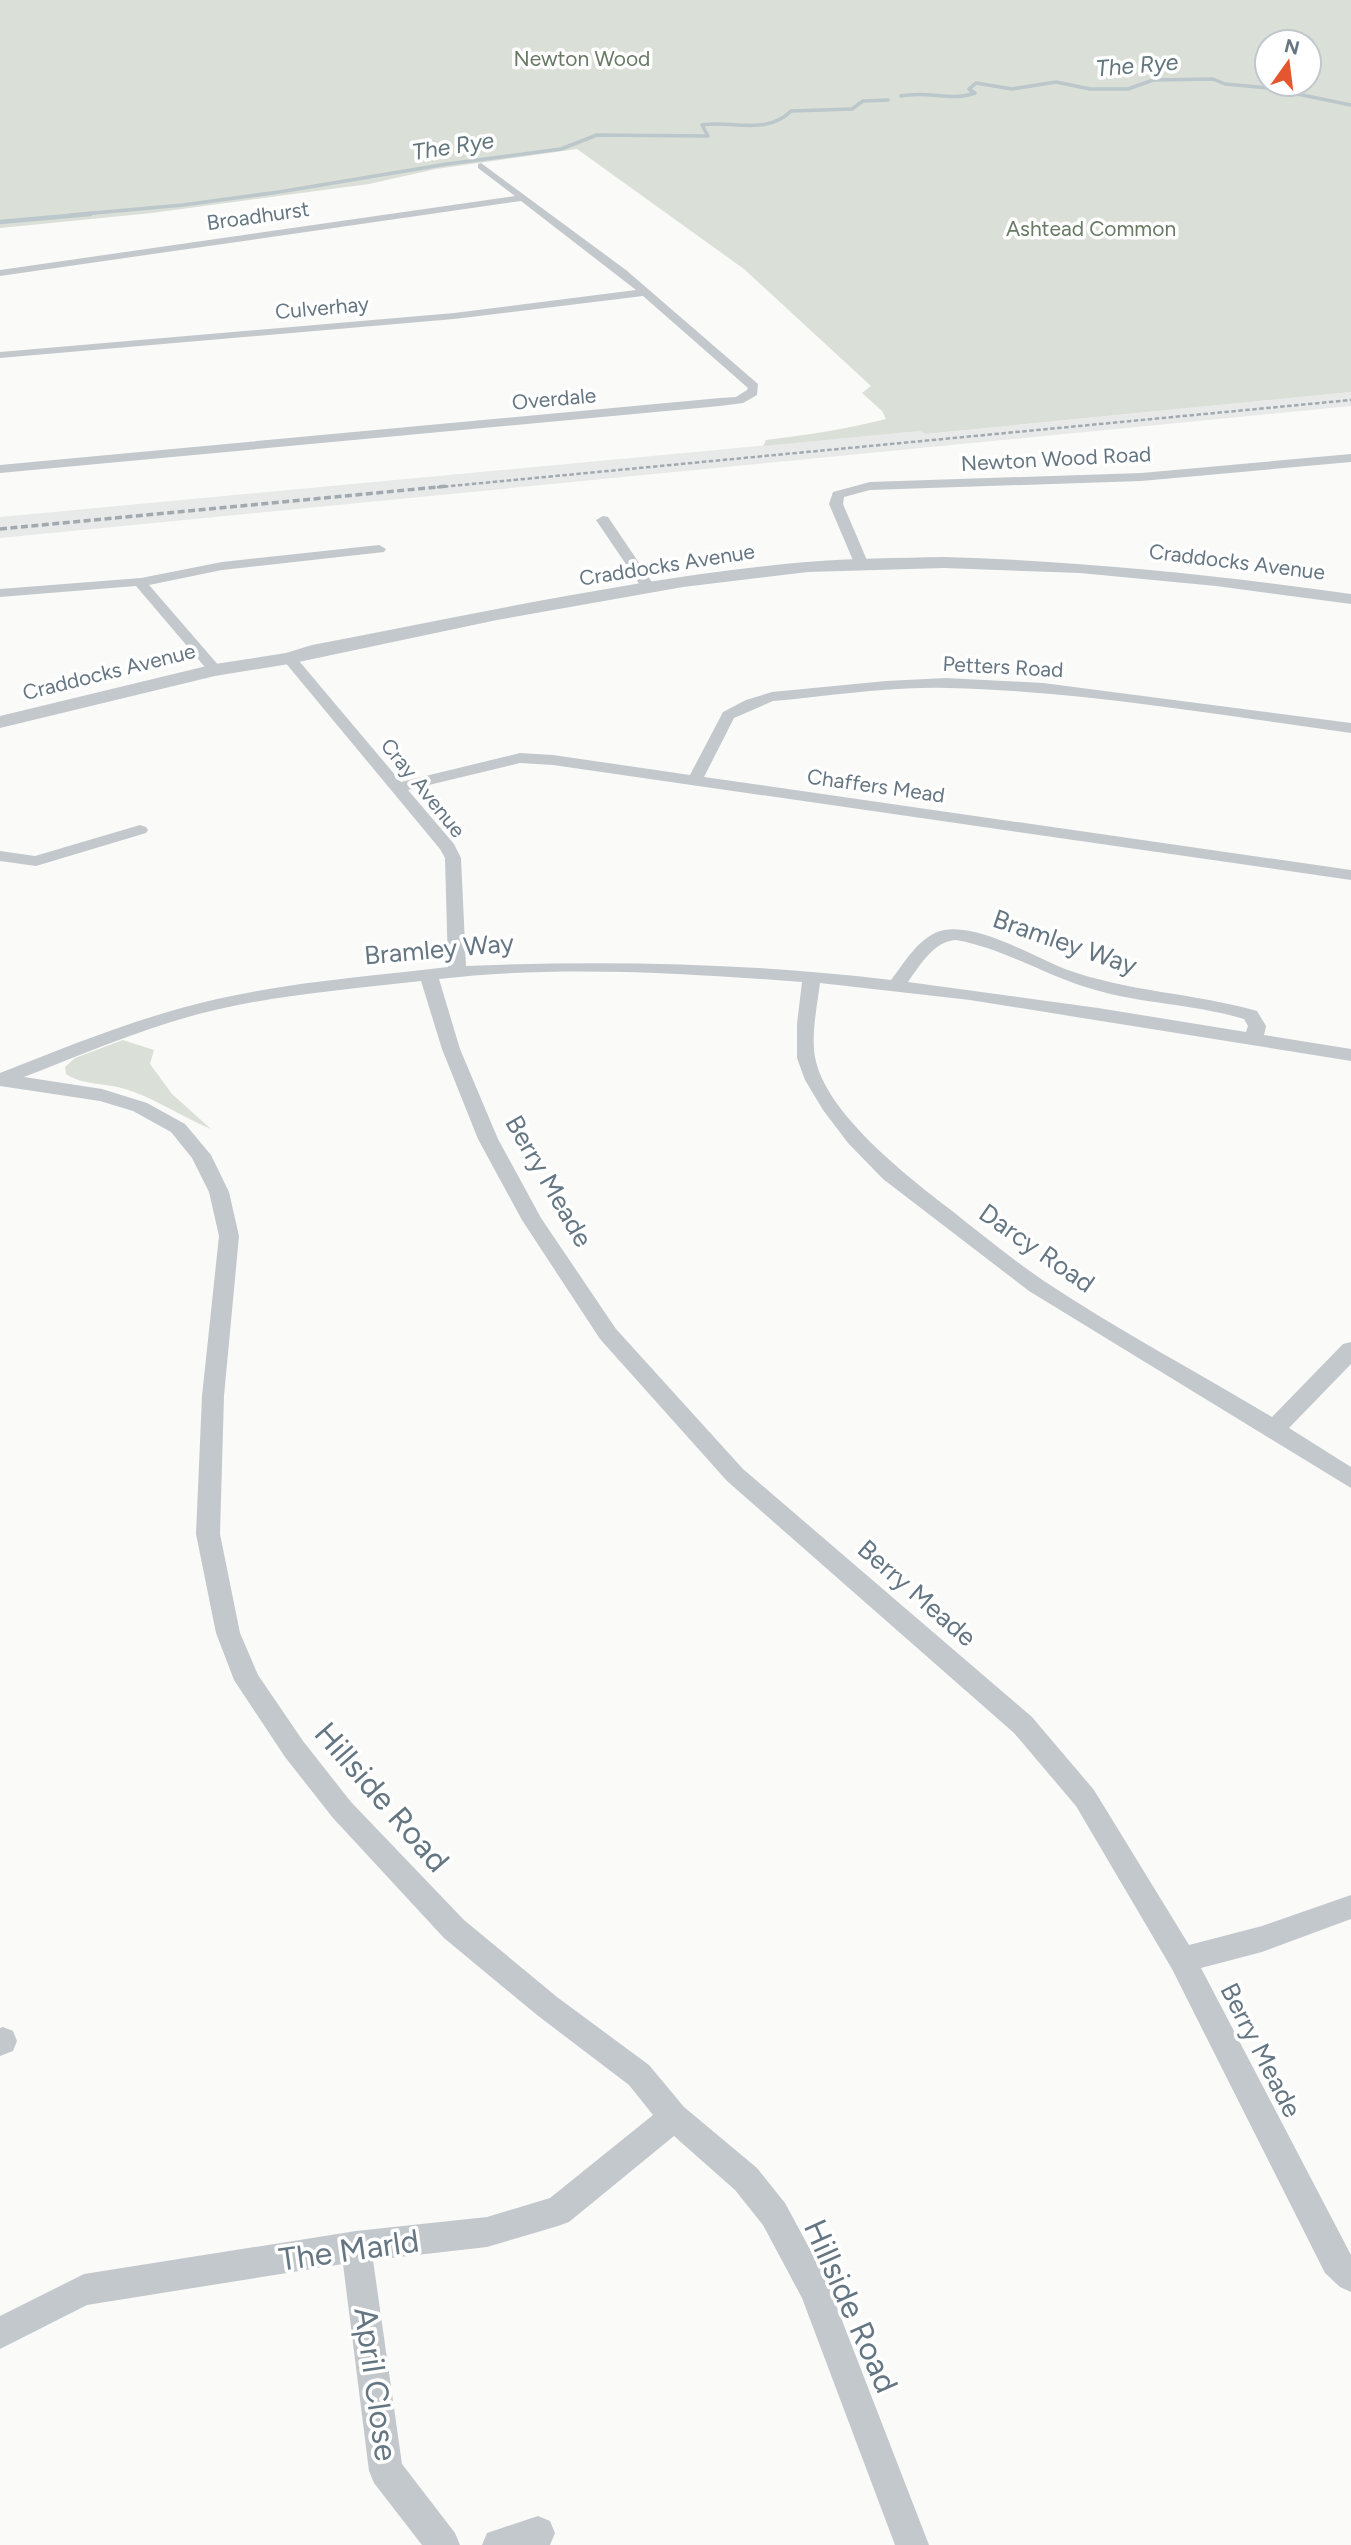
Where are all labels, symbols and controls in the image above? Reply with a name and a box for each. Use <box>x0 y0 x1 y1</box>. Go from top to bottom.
north arrow <box>1253 28 1323 98</box>
text: N <box>1282 34 1302 60</box>
park label: Newton Wood <box>514 46 650 71</box>
water label: The Rye <box>1095 47 1180 83</box>
water label: The Rye <box>410 126 496 166</box>
street label: Broadhurst <box>205 196 311 235</box>
park label: Ashtead Common <box>1006 216 1176 241</box>
street label: Culverhay <box>274 291 370 324</box>
street label: Overdale <box>511 382 597 415</box>
street label: Newton Wood Road <box>960 441 1152 476</box>
street label: Craddocks Avenue <box>577 538 756 591</box>
street label: Craddocks Avenue <box>1148 538 1327 585</box>
street label: Craddocks Avenue <box>20 638 198 705</box>
street label: Petters Road <box>942 651 1064 682</box>
street label: Cray Avenue <box>376 733 471 842</box>
street label: Chaffers Mead <box>806 763 947 808</box>
street label: Bramley Way <box>989 902 1142 982</box>
street label: Bramley Way <box>363 926 516 971</box>
street label: Berry Meade <box>498 1110 600 1252</box>
street label: Darcy Road <box>973 1197 1101 1299</box>
street label: Berry Meade <box>851 1533 983 1653</box>
street label: Hillside Road <box>307 1714 457 1880</box>
street label: Berry Meade <box>1213 1977 1309 2123</box>
street label: Hillside Road <box>796 2213 906 2399</box>
street label: The Marld <box>277 2221 421 2279</box>
street label: April Close <box>346 2305 406 2463</box>

